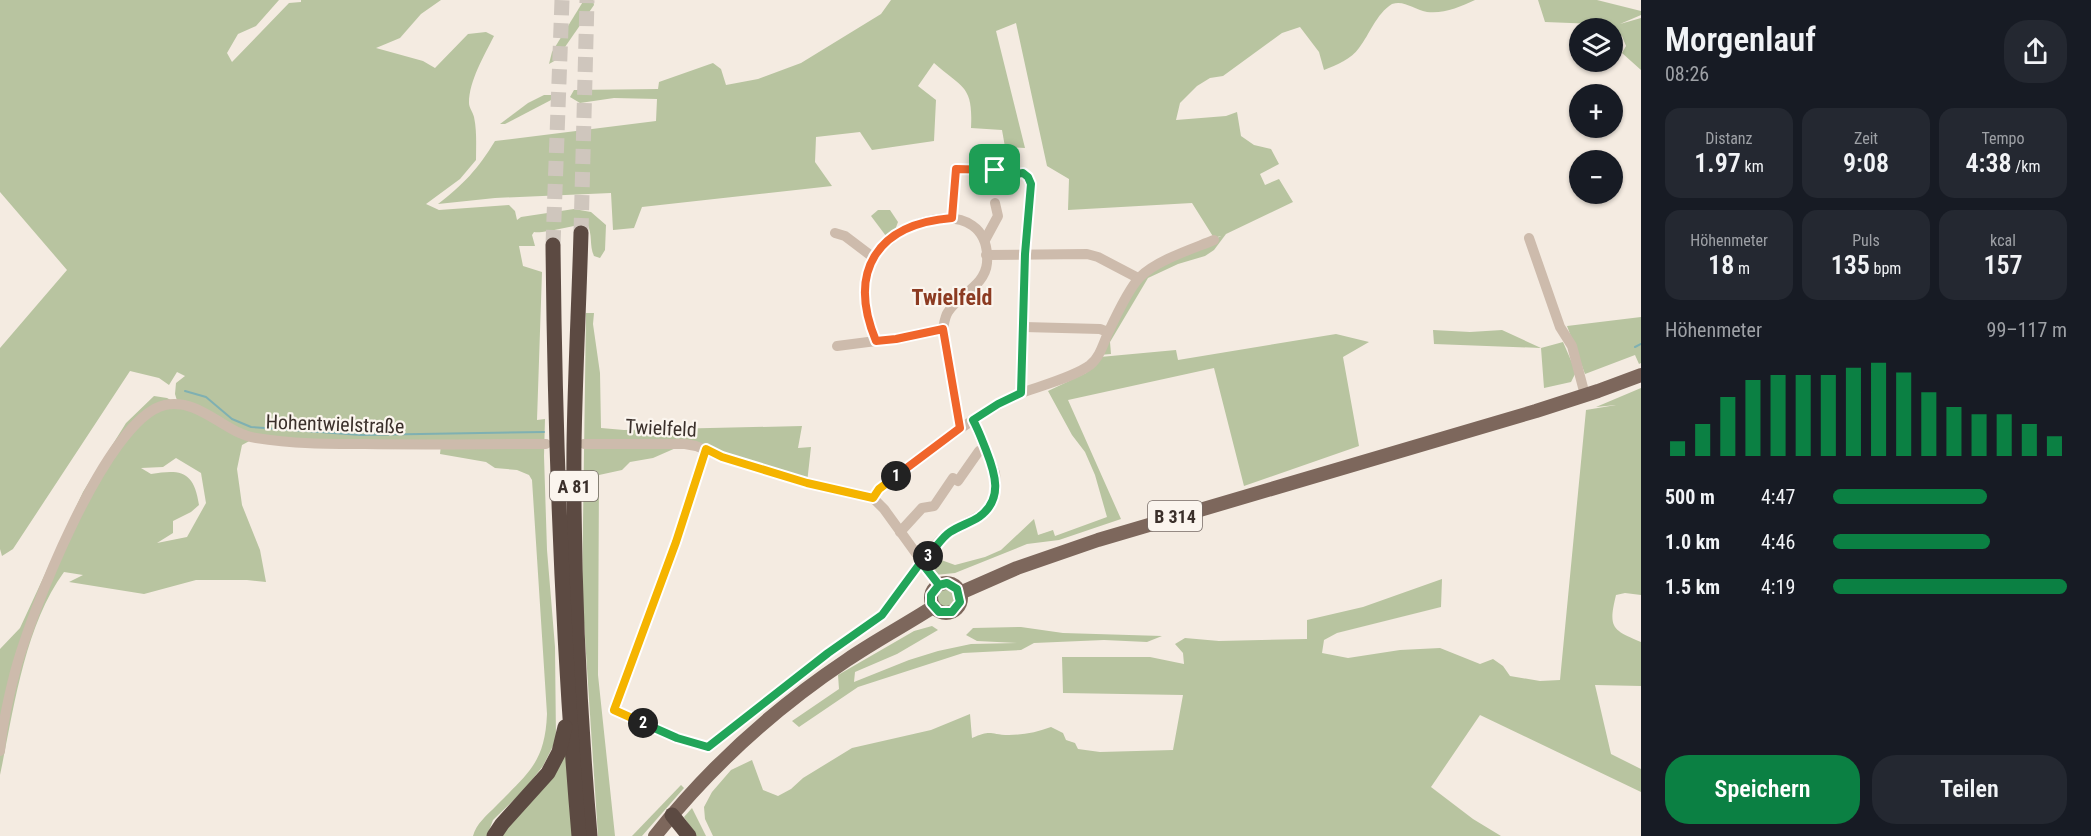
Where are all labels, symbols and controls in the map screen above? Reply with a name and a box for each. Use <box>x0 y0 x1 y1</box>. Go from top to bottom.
map controls <box>1569 18 1623 204</box>
button: layers <box>1569 18 1623 72</box>
text: Morgenlauf <box>1665 20 1816 59</box>
button: share <box>2004 20 2067 83</box>
text: 08:26 <box>1665 62 1709 86</box>
button: + <box>1569 84 1623 138</box>
text: Distanz <box>1705 129 1753 148</box>
text: Zeit <box>1854 129 1878 148</box>
text: Tempo <box>1981 129 2025 148</box>
pin <box>969 144 1020 195</box>
text: 1.97 <box>1694 148 1741 178</box>
text: 9:08 <box>1843 148 1889 178</box>
text: 4:38 <box>1966 148 2012 178</box>
button: − <box>1569 150 1623 204</box>
icon: arrive <box>978 153 1011 186</box>
text: km <box>1741 157 1764 176</box>
text: /km <box>2012 157 2040 176</box>
text: Höhenmeter <box>1690 231 1768 250</box>
text: Puls <box>1852 231 1880 250</box>
text: kcal <box>1990 231 2016 250</box>
text: 18 <box>1708 250 1734 280</box>
text: 135 <box>1831 250 1870 280</box>
text: 157 <box>1983 250 2023 280</box>
text: m <box>1734 259 1750 278</box>
text: bpm <box>1870 259 1901 278</box>
district label: Twielfeld <box>912 285 992 310</box>
text: Höhenmeter <box>1665 318 1762 342</box>
text: 99–117 m <box>1987 318 2067 342</box>
street label: Hohentwielstraße <box>265 410 405 438</box>
street label: Twielfeld <box>625 414 697 442</box>
pin: 1 <box>881 461 911 491</box>
text: 1 <box>892 466 900 485</box>
road number: A 81 <box>550 471 598 501</box>
text: 500 m <box>1665 485 1715 509</box>
text: 4:47 <box>1761 485 1795 509</box>
road number: B 314 <box>1148 501 1202 531</box>
text: 1.0 km <box>1665 530 1720 554</box>
text: 4:46 <box>1761 530 1795 554</box>
pin: 3 <box>913 541 943 571</box>
text: 3 <box>924 546 932 565</box>
text: 1.5 km <box>1665 575 1720 599</box>
text: 4:19 <box>1761 575 1795 599</box>
pin: 2 <box>628 708 658 738</box>
text: 2 <box>639 713 647 732</box>
button: Speichern <box>1665 755 1860 824</box>
button: Teilen <box>1872 755 2067 824</box>

